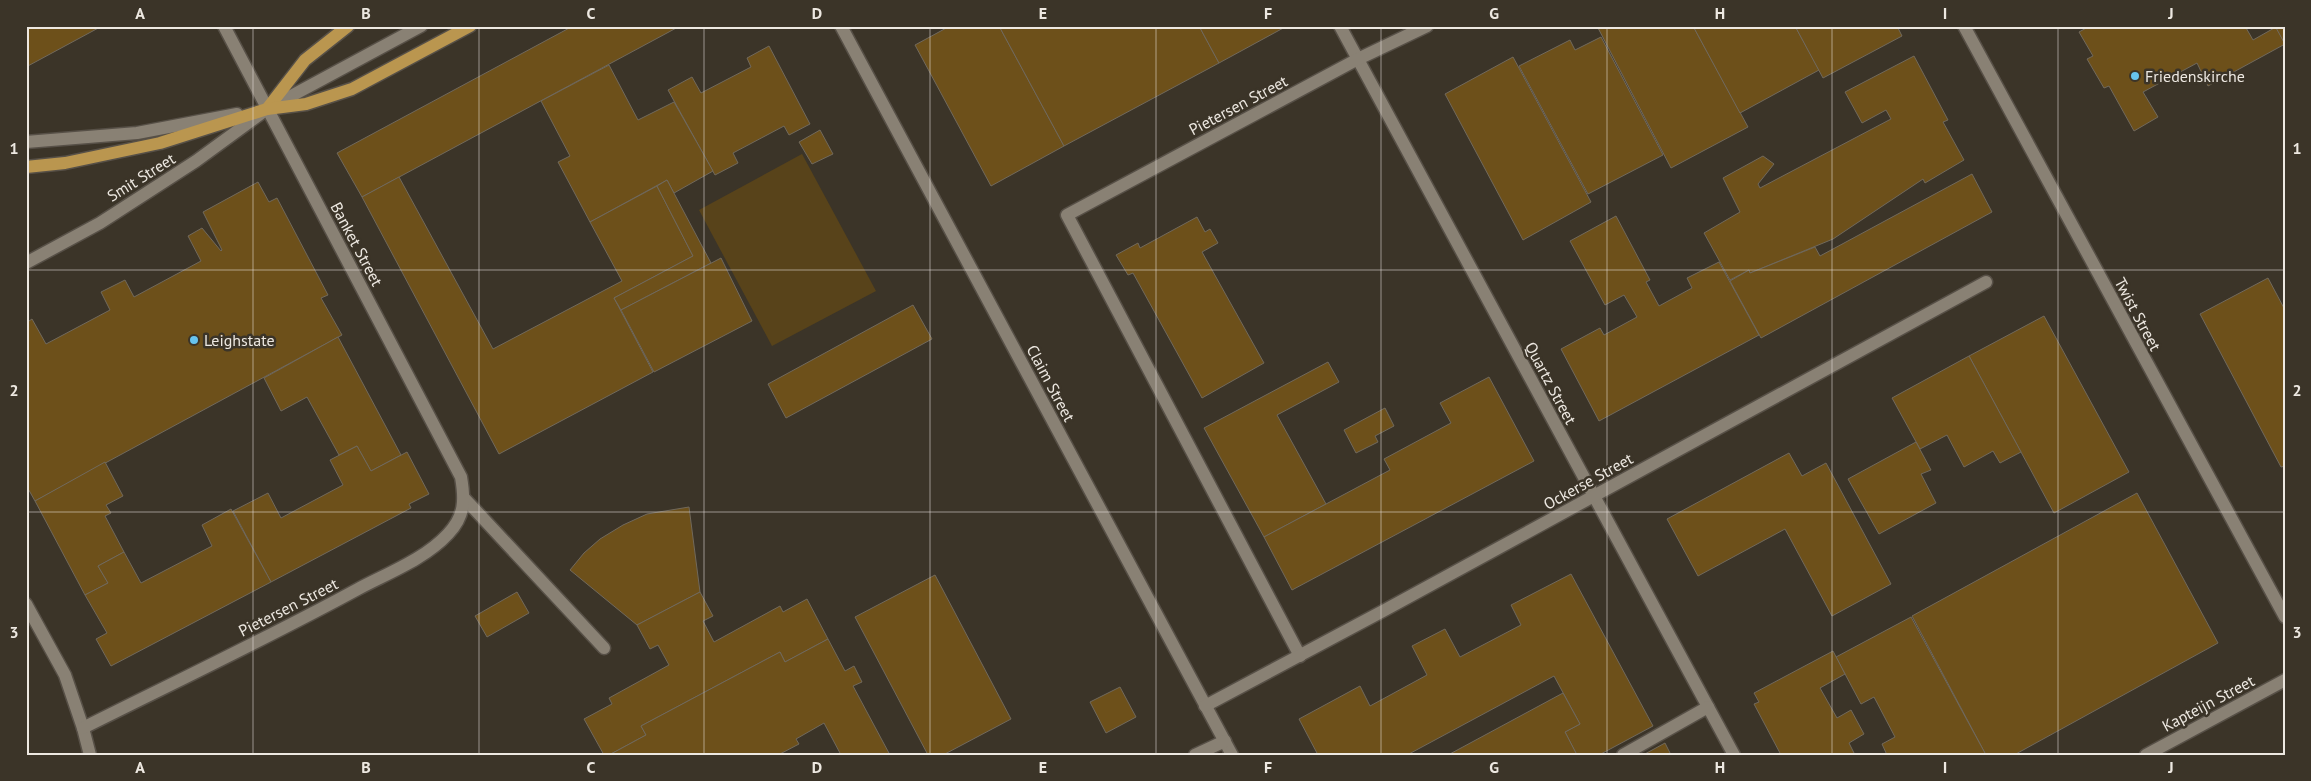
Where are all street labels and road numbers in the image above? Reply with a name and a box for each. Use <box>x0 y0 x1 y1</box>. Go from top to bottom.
street label: Pietersen Street <box>1185 70 1291 139</box>
street label: Smit Street <box>103 148 179 206</box>
street label: Banket Street <box>327 199 388 290</box>
street label: Twist Street <box>2110 274 2166 355</box>
street label: Quartz Street <box>1521 338 1581 428</box>
street label: Claim Street <box>1022 341 1080 425</box>
street label: Ockerse Street <box>1540 448 1637 514</box>
street label: Pietersen Street <box>235 573 342 641</box>
street label: Kapteijn Street <box>2158 670 2258 736</box>

